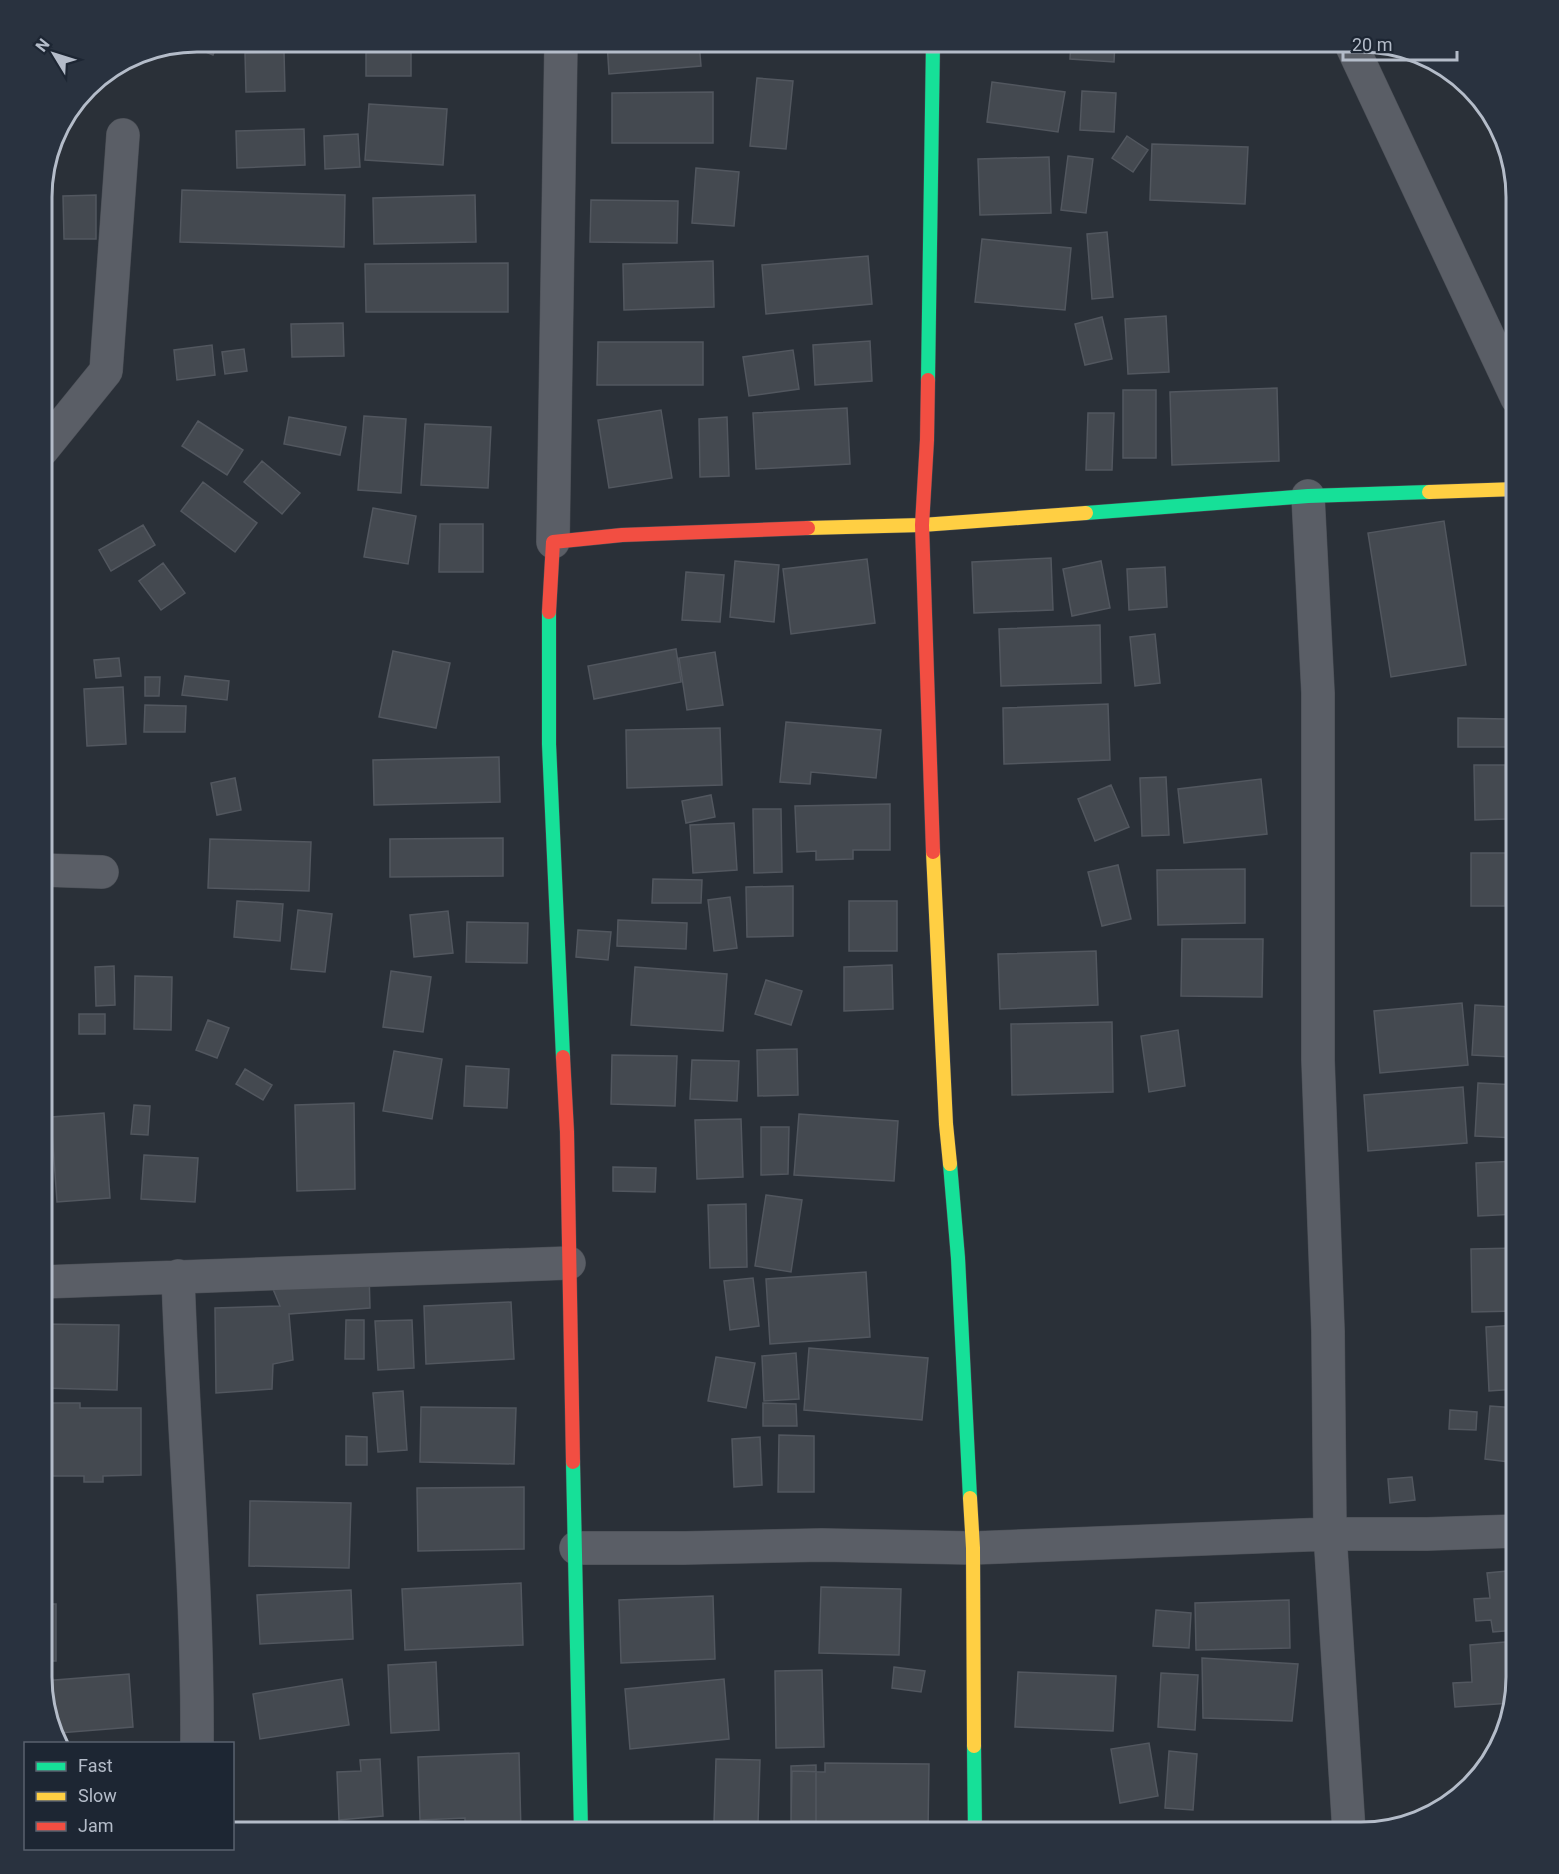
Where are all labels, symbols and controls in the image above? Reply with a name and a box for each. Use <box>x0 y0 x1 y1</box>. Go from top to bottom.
north arrow <box>24 24 84 84</box>
scale bar <box>1343 24 1457 62</box>
text: 20 m <box>1352 34 1392 55</box>
text: N <box>32 35 54 55</box>
legend <box>24 1742 234 1850</box>
text: Fast <box>78 1755 113 1776</box>
text: Slow <box>78 1785 117 1806</box>
text: Jam <box>78 1815 114 1836</box>

